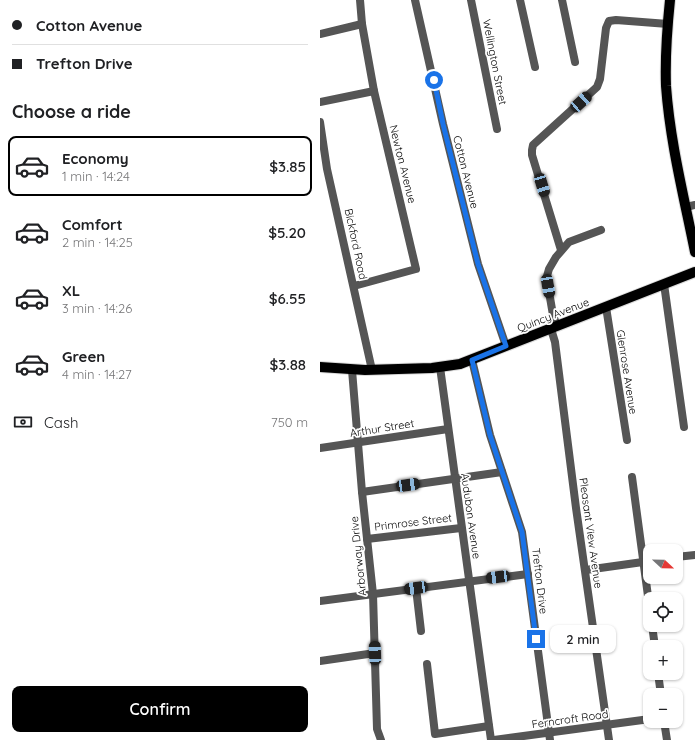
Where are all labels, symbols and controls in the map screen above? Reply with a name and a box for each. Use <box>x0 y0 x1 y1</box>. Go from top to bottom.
text: Cotton Avenue <box>36 16 142 35</box>
street label: Wellington Street <box>480 18 510 106</box>
text: Trefton Drive <box>36 54 133 73</box>
route start <box>425 71 443 89</box>
car <box>568 90 594 114</box>
text: Choose a ride <box>12 100 131 123</box>
street label: Newton Avenue <box>386 123 420 205</box>
street label: Cotton Avenue <box>450 134 482 210</box>
icon: car <box>14 148 50 184</box>
text: Economy <box>62 149 129 168</box>
text: $3.85 <box>269 157 306 176</box>
text: 1 min · 14:24 <box>62 168 130 184</box>
car <box>533 172 551 198</box>
street label: Bickford Road <box>342 207 370 281</box>
icon: car <box>14 214 50 250</box>
text: Comfort <box>62 215 123 234</box>
text: $5.20 <box>268 223 306 242</box>
text: 2 min · 14:25 <box>62 234 133 250</box>
car <box>540 273 556 299</box>
icon: car <box>14 280 50 316</box>
text: XL <box>62 281 80 300</box>
text: $6.55 <box>269 289 306 308</box>
street label: Quincy Avenue <box>515 295 591 335</box>
text: 3 min · 14:26 <box>62 300 132 316</box>
street label: Glenrose Avenue <box>613 329 641 415</box>
icon: car <box>14 346 50 382</box>
text: Green <box>62 347 105 366</box>
text: $3.88 <box>269 355 306 374</box>
text: 4 min · 14:27 <box>62 366 132 382</box>
icon: cash <box>12 411 34 433</box>
text: Cash <box>44 413 78 432</box>
text: 750 m <box>271 414 308 430</box>
street label: Arthur Street <box>349 416 415 440</box>
street label: Audubon Avenue <box>458 472 484 560</box>
car <box>395 477 421 493</box>
street label: Pleasant View Avenue <box>576 477 606 589</box>
street label: Primrose Street <box>373 510 453 534</box>
street label: Arborway Drive <box>347 515 369 597</box>
north arrow <box>643 544 683 584</box>
map controls <box>643 544 683 728</box>
street label: Trefton Drive <box>529 547 551 615</box>
car <box>485 570 511 584</box>
car <box>403 580 429 596</box>
button: locate <box>643 592 683 632</box>
callout: 2 min <box>550 625 616 653</box>
route end <box>527 630 545 648</box>
text: 2 min <box>566 631 600 647</box>
button: + <box>643 640 683 680</box>
car <box>369 641 381 665</box>
button: Confirm <box>12 686 308 732</box>
button: − <box>643 688 683 728</box>
street label: Ferncroft Road <box>531 707 609 731</box>

